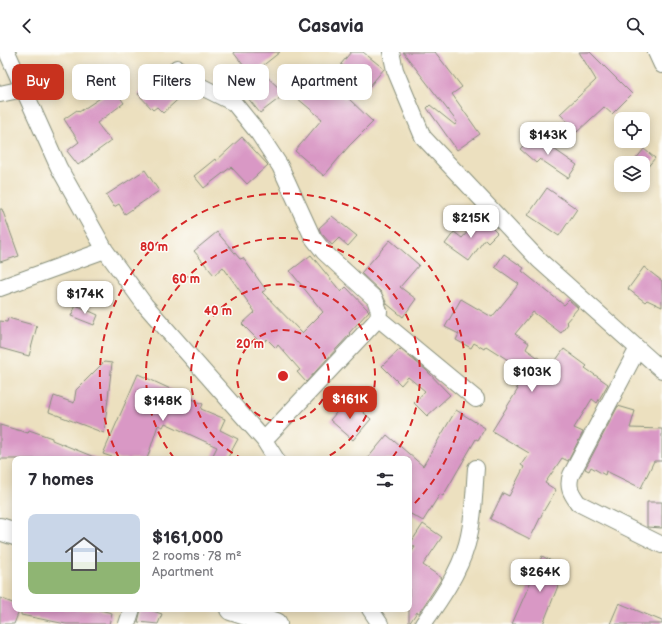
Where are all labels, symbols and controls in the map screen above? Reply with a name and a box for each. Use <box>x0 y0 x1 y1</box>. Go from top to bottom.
icon: back <box>16 15 38 37</box>
icon: search <box>624 15 646 37</box>
text: Casavia <box>298 16 364 37</box>
chip: Buy <box>12 64 64 100</box>
chip: Rent <box>72 64 130 100</box>
chip: Filters <box>138 64 205 100</box>
chip: New <box>213 64 269 100</box>
chip: Apartment <box>277 64 372 100</box>
map controls <box>614 112 650 192</box>
button: locate <box>614 112 650 148</box>
pin: $143K <box>520 122 576 156</box>
text: $143K <box>529 127 567 143</box>
button: layers <box>614 156 650 192</box>
pin: $215K <box>443 205 499 239</box>
text: $215K <box>452 210 490 226</box>
text: 80 m <box>140 240 168 255</box>
text: 60 m <box>172 272 200 287</box>
pin: $174K <box>57 281 113 315</box>
text: $174K <box>66 286 104 302</box>
text: 40 m <box>204 304 232 319</box>
text: 20 m <box>236 337 264 352</box>
pin: $103K <box>504 359 560 393</box>
text: $103K <box>513 364 551 380</box>
centre of rings <box>276 369 290 383</box>
pin: $161K <box>322 386 378 420</box>
pin: $148K <box>135 388 191 422</box>
text: $161K <box>332 391 368 407</box>
text: $148K <box>144 393 182 409</box>
icon: filters <box>374 469 396 491</box>
text: 7 homes <box>28 470 94 490</box>
text: $161,000 <box>152 528 223 548</box>
icon: home <box>60 530 108 578</box>
text: 2 rooms · 78 m² <box>152 548 242 564</box>
pin: $264K <box>512 559 568 593</box>
text: Apartment <box>152 564 213 580</box>
text: $264K <box>520 564 560 580</box>

